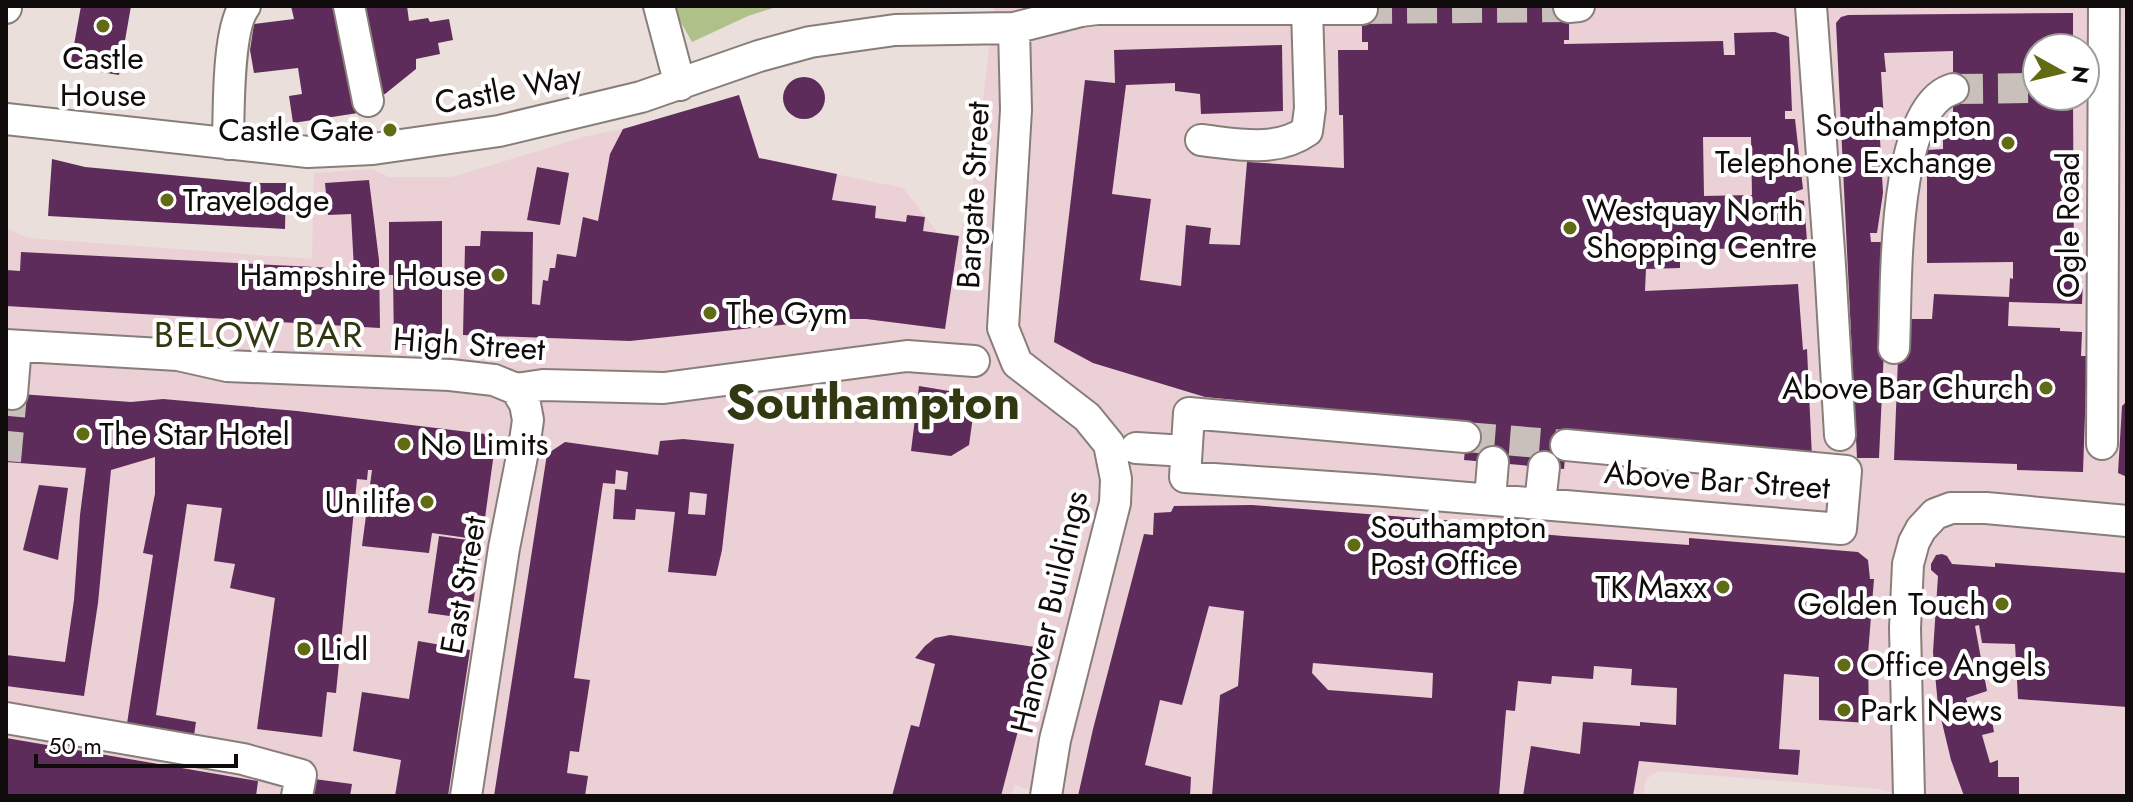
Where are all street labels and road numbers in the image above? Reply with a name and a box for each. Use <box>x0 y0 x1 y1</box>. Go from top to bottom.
street label: Castle Way <box>430 52 586 126</box>
street label: Bargate Street <box>945 100 1001 290</box>
street label: Ogle Road <box>2045 152 2091 298</box>
street label: High Street <box>391 316 547 372</box>
street label: Above Bar Street <box>1603 449 1832 511</box>
street label: Hanover Buildings <box>999 486 1099 738</box>
street label: East Street <box>428 512 498 658</box>

